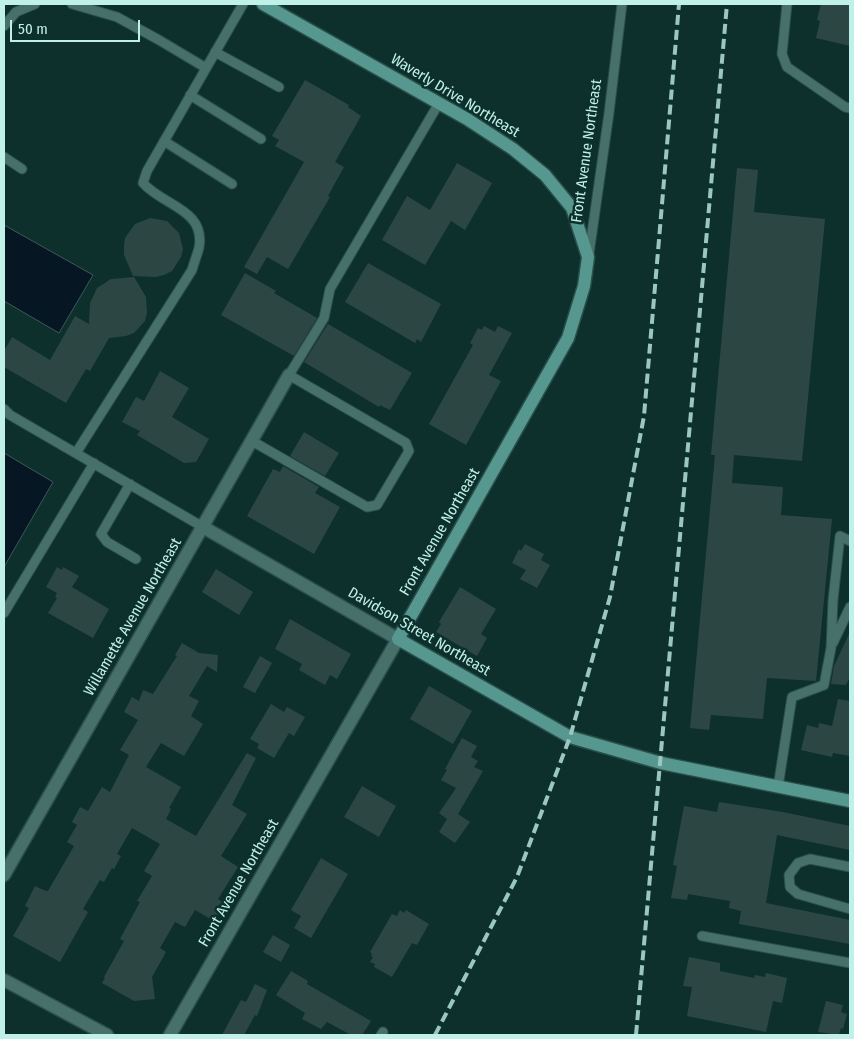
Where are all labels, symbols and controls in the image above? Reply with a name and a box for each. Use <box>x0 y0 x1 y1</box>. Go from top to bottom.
scale bar <box>12 10 142 42</box>
text: 50 m <box>18 20 48 38</box>
street label: Waverly Drive Northeast <box>387 50 523 142</box>
street label: Front Avenue Northeast <box>568 78 606 224</box>
street label: Front Avenue Northeast <box>396 465 484 599</box>
street label: Willamette Avenue Northeast <box>80 535 186 699</box>
street label: Davidson Street Northeast <box>345 584 493 680</box>
street label: Front Avenue Northeast <box>195 816 283 950</box>

